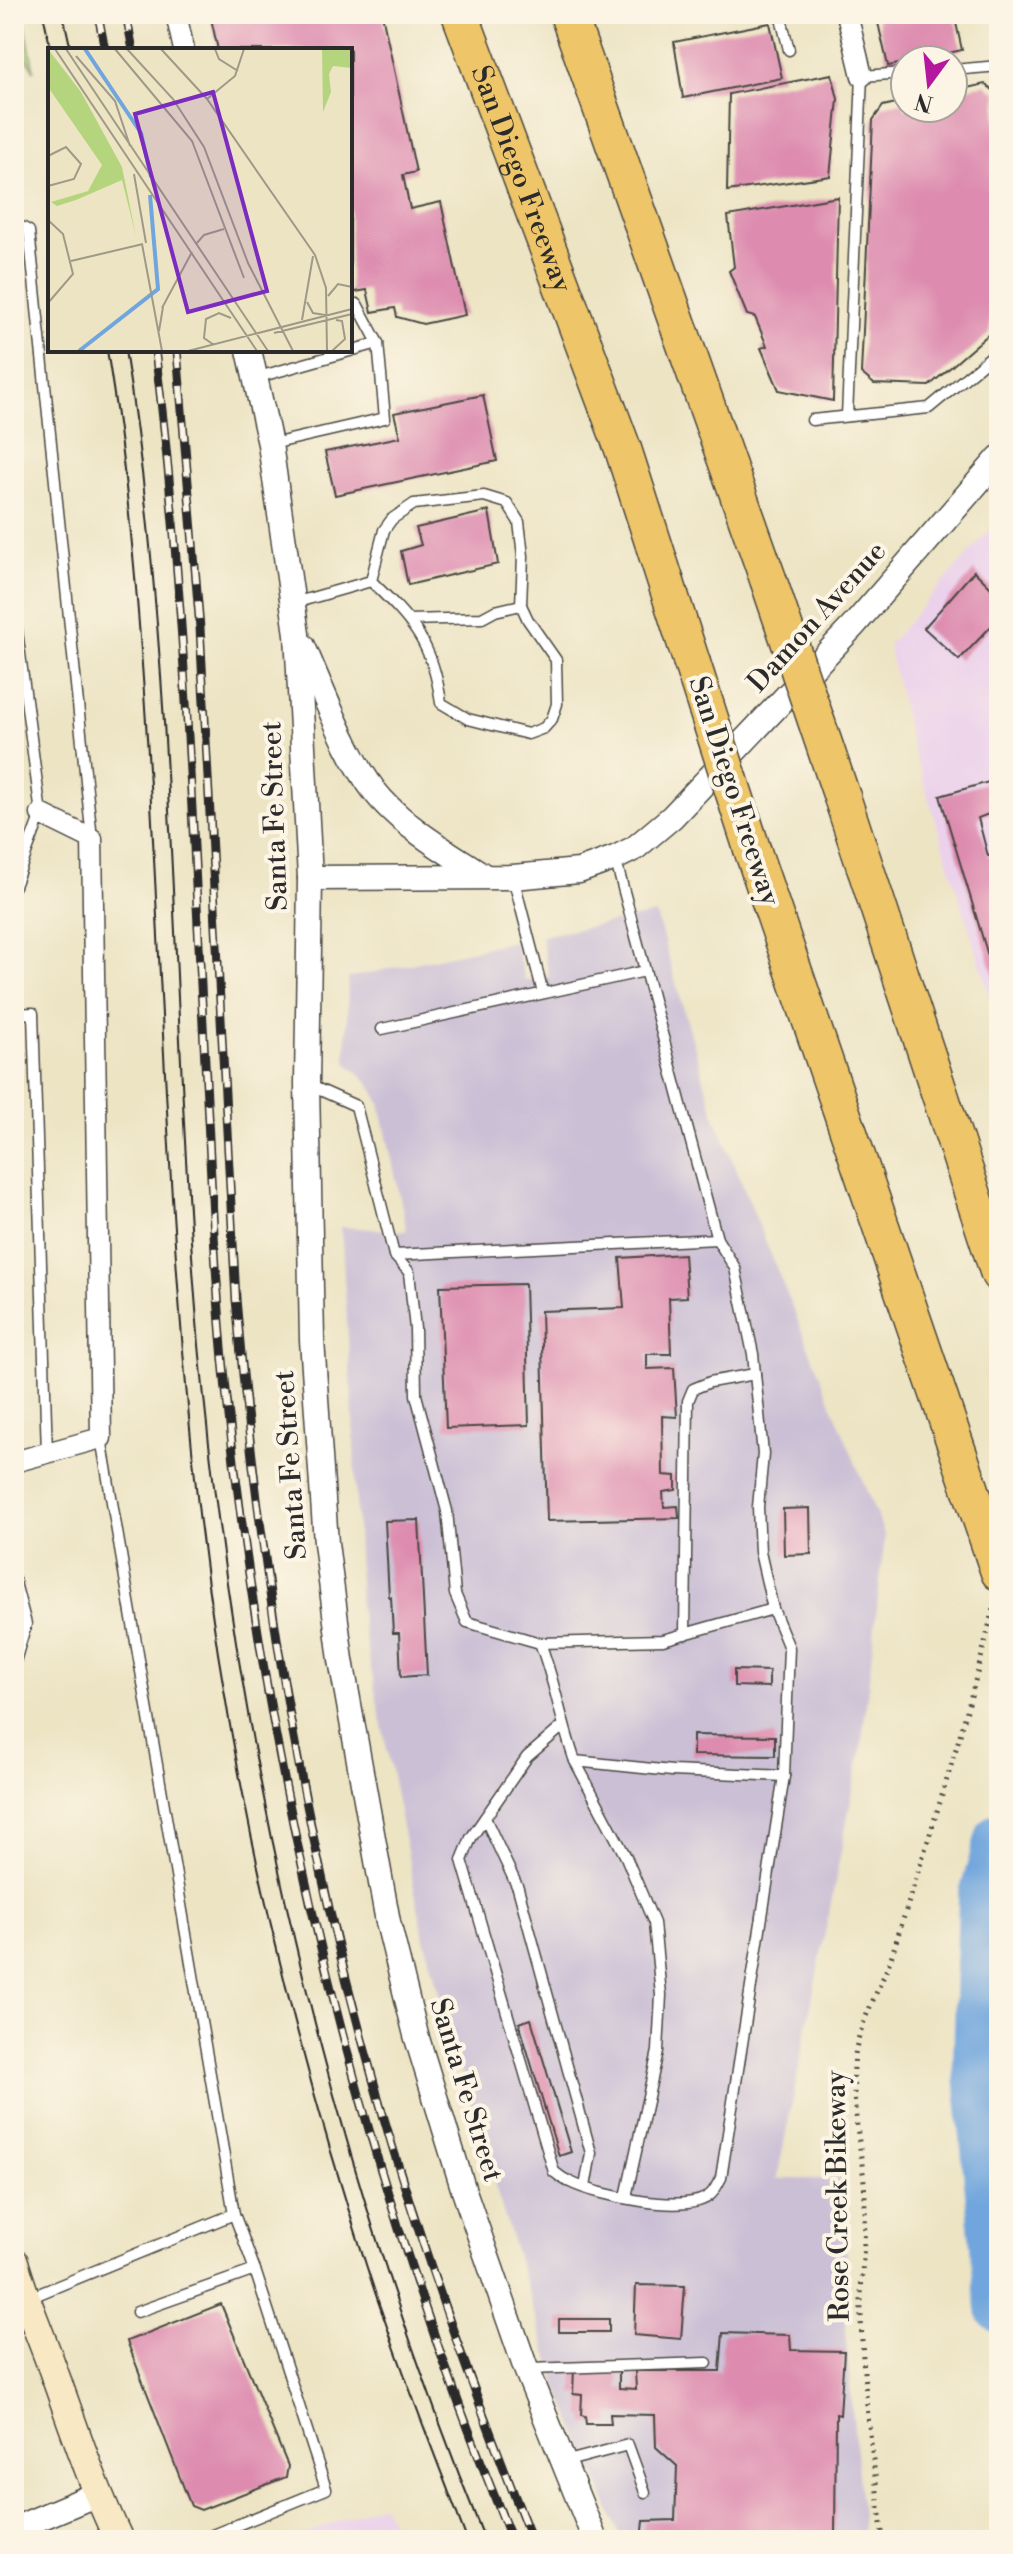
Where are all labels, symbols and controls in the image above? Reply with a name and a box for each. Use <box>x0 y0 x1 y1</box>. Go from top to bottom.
north arrow <box>889 44 969 124</box>
inset map <box>48 48 352 352</box>
street label: San Diego Freeway <box>463 61 580 297</box>
text: N <box>912 86 936 117</box>
street label: Damon Avenue <box>740 534 894 700</box>
street label: San Diego Freeway <box>680 672 788 910</box>
street label: Santa Fe Street <box>254 721 296 911</box>
street label: Santa Fe Street <box>267 1369 315 1561</box>
street label: Santa Fe Street <box>422 1994 510 2186</box>
street label: Rose Creek Bikeway <box>818 2070 858 2322</box>

